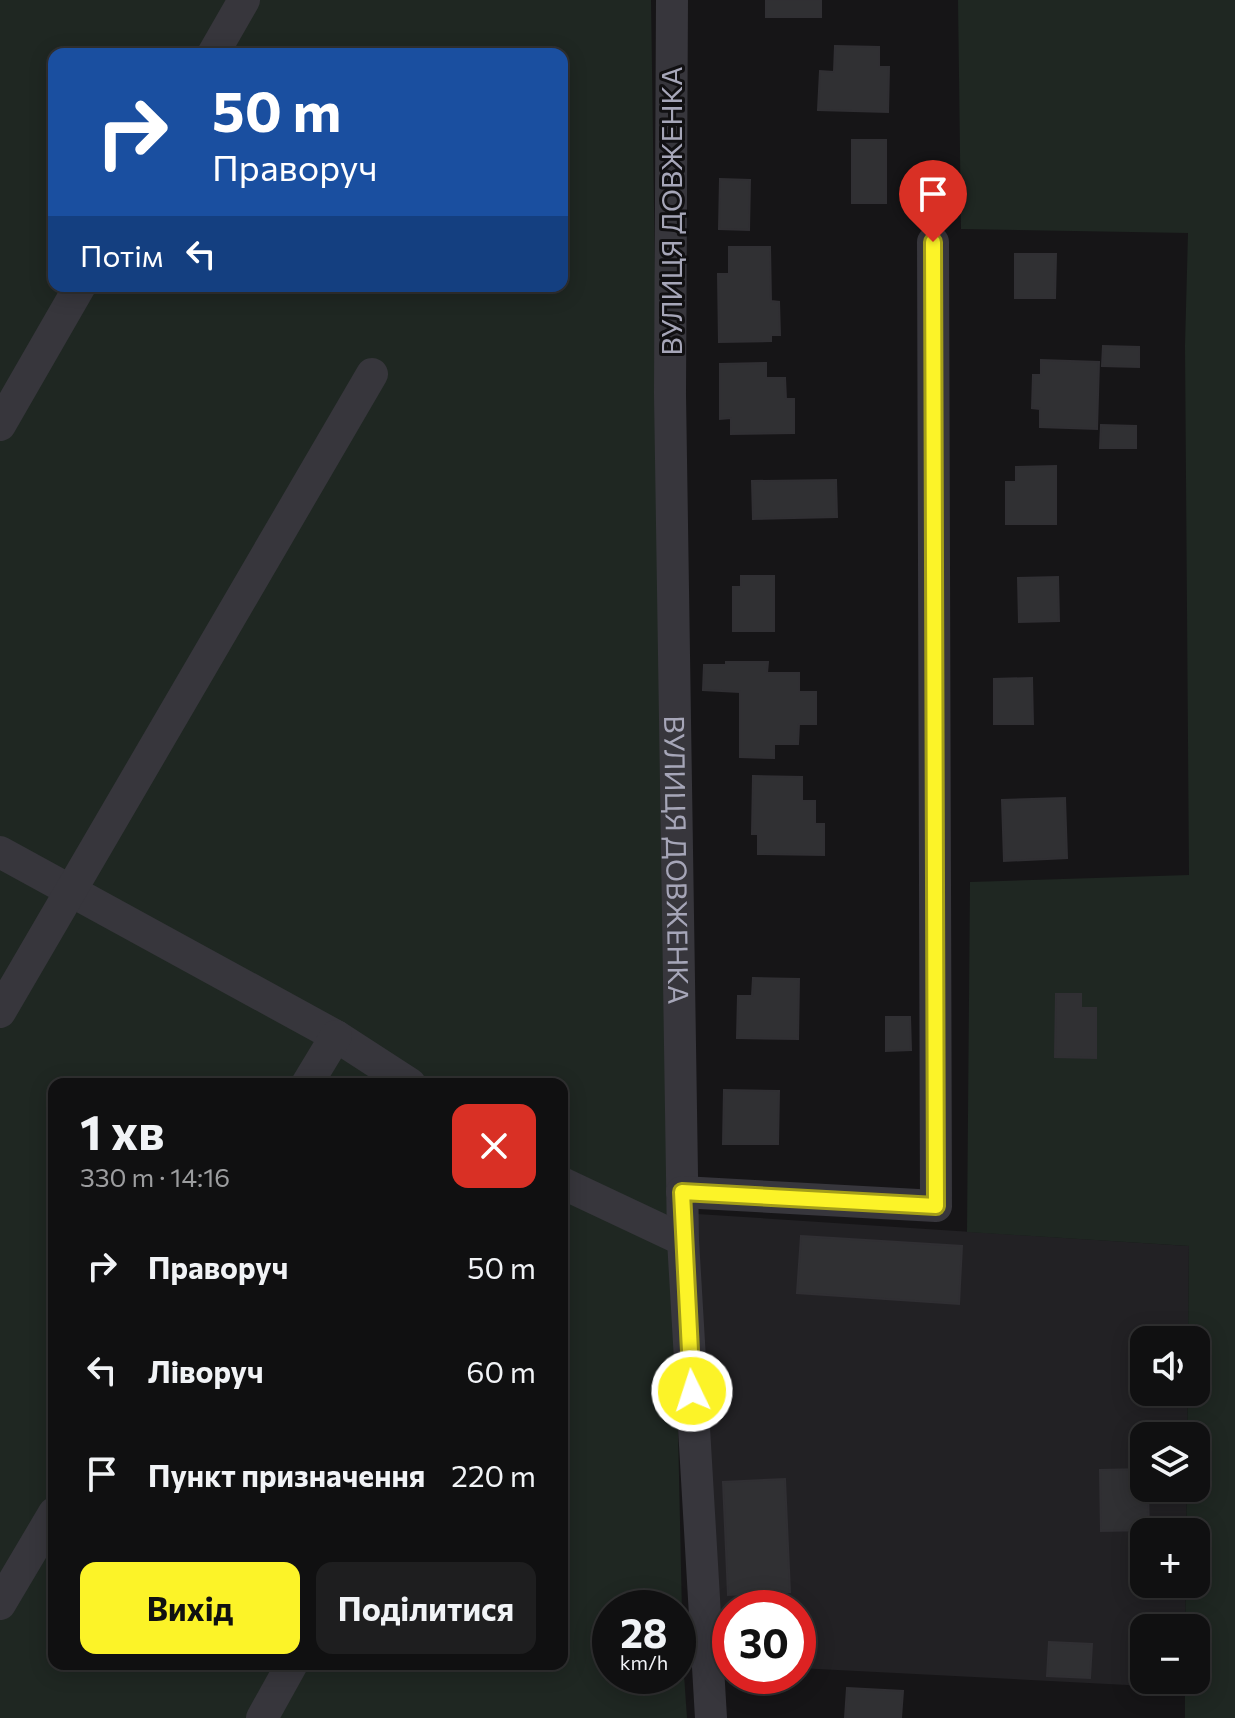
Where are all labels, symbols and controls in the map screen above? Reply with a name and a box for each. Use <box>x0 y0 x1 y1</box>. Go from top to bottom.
street label: ВУЛИЦЯ ДОВЖЕНКА <box>654 67 688 356</box>
text: 50 m <box>212 75 341 144</box>
icon: right <box>80 80 184 184</box>
text: Праворуч <box>212 144 378 188</box>
pin <box>899 160 967 242</box>
icon: arrive <box>911 172 955 216</box>
icon: left <box>179 232 223 276</box>
text: Потім <box>80 236 163 273</box>
street label: ВУЛИЦЯ ДОВЖЕНКА <box>658 715 696 1005</box>
text: 1 хв <box>80 1101 164 1160</box>
button: close <box>452 1104 536 1188</box>
text: 330 m · 14:16 <box>80 1161 230 1192</box>
icon: right <box>80 1244 124 1288</box>
text: Праворуч <box>148 1248 288 1285</box>
text: 50 m <box>467 1248 536 1285</box>
map controls <box>1130 1326 1210 1694</box>
button: sound <box>1130 1326 1210 1406</box>
icon: left <box>80 1348 124 1392</box>
position arrow <box>650 1349 734 1433</box>
text: Ліворуч <box>148 1352 264 1389</box>
text: 60 m <box>466 1352 536 1389</box>
button: layers <box>1130 1422 1210 1502</box>
icon: arrive <box>80 1452 124 1496</box>
text: Пункт призначення <box>148 1456 425 1493</box>
text: 220 m <box>451 1456 536 1493</box>
button: + <box>1130 1518 1210 1598</box>
button: Вихід <box>80 1562 300 1654</box>
button: Поділитися <box>316 1562 536 1654</box>
speed limit sign: 30 <box>712 1590 816 1694</box>
text: 28 <box>620 1607 668 1656</box>
button: − <box>1130 1614 1210 1694</box>
text: km/h <box>620 1650 668 1674</box>

